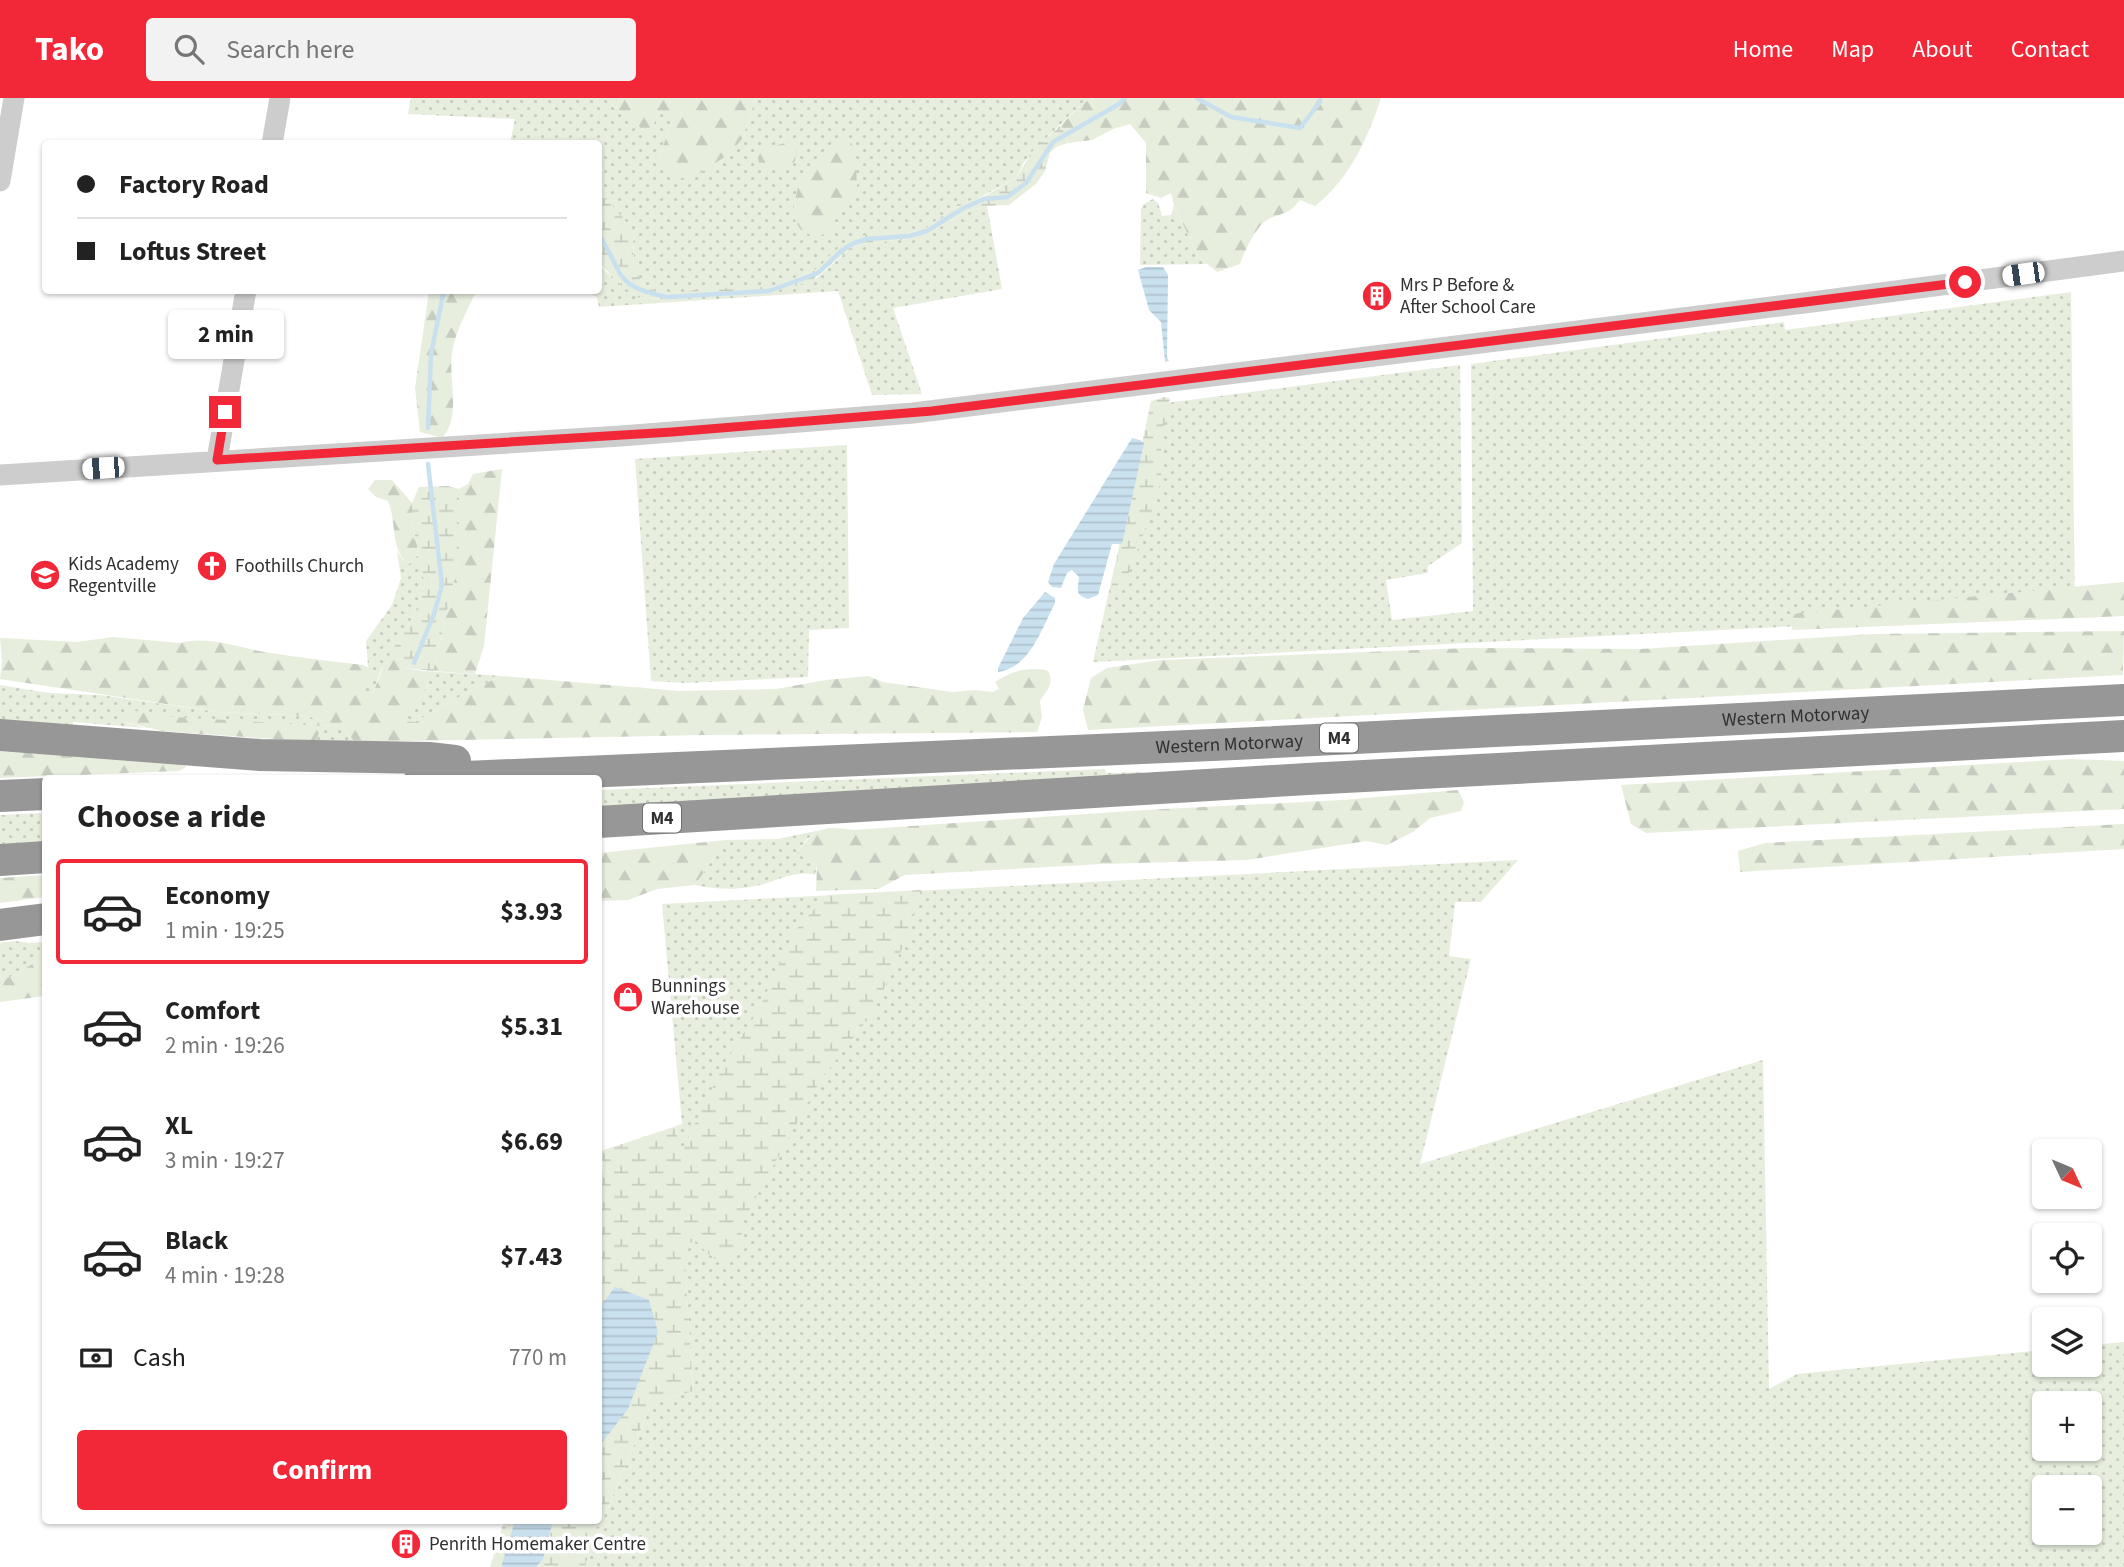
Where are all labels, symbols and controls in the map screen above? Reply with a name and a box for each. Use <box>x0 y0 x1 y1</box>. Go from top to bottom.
search box <box>146 18 636 81</box>
text: Tako <box>35 26 104 73</box>
icon: search <box>170 30 208 68</box>
text: Search here <box>226 31 354 68</box>
text: Home <box>1733 32 1793 67</box>
text: Map <box>1831 32 1874 67</box>
text: About <box>1912 32 1973 67</box>
text: Contact <box>2011 32 2089 67</box>
text: Factory Road <box>119 166 269 203</box>
text: Loftus Street <box>119 233 266 270</box>
car <box>2001 261 2046 287</box>
route start <box>1949 266 1981 298</box>
place label: Mrs P Before & After School Care <box>1400 272 1536 321</box>
building icon: Mrs P Before & After School Care <box>1360 279 1394 313</box>
callout: 2 min <box>167 310 283 360</box>
text: 2 min <box>198 318 254 351</box>
route end <box>209 396 241 428</box>
car <box>82 456 125 480</box>
church icon: Foothills Church <box>195 549 229 583</box>
place label: Kids Academy Regentville <box>68 551 179 600</box>
place label: Foothills Church <box>235 553 364 580</box>
school or university icon: Kids Academy Regentville <box>28 558 62 592</box>
street label: Western Motorway <box>1721 699 1870 733</box>
road number: M4 <box>1320 724 1358 752</box>
street label: Western Motorway <box>1155 727 1304 761</box>
text: Choose a ride <box>77 794 266 840</box>
road number: M4 <box>643 804 681 832</box>
text: Economy <box>165 877 270 914</box>
icon: car <box>81 880 144 943</box>
text: $3.93 <box>500 893 563 930</box>
text: 1 min · 19:25 <box>165 914 285 947</box>
place label: Bunnings Warehouse <box>651 973 739 1022</box>
shop icon: Bunnings Warehouse <box>611 980 645 1014</box>
text: Comfort <box>165 992 260 1029</box>
icon: car <box>81 995 144 1058</box>
text: $5.31 <box>500 1008 563 1045</box>
text: 2 min · 19:26 <box>165 1029 285 1062</box>
text: XL <box>165 1107 193 1144</box>
icon: car <box>81 1110 144 1173</box>
text: $6.69 <box>500 1123 563 1160</box>
north arrow <box>2032 1139 2102 1209</box>
map controls <box>2032 1139 2102 1545</box>
text: 3 min · 19:27 <box>165 1144 285 1177</box>
text: Black <box>165 1222 228 1259</box>
button: locate <box>2032 1223 2102 1293</box>
icon: car <box>81 1225 144 1288</box>
text: $7.43 <box>500 1238 563 1275</box>
text: 4 min · 19:28 <box>165 1259 285 1292</box>
button: layers <box>2032 1307 2102 1377</box>
icon: cash <box>77 1339 115 1377</box>
text: Cash <box>133 1339 186 1376</box>
text: 770 m <box>509 1341 567 1374</box>
button: + <box>2032 1391 2102 1461</box>
button: Confirm <box>77 1430 567 1510</box>
button: − <box>2032 1475 2102 1545</box>
building icon: Penrith Homemaker Centre <box>389 1527 423 1561</box>
place label: Penrith Homemaker Centre <box>429 1531 646 1558</box>

